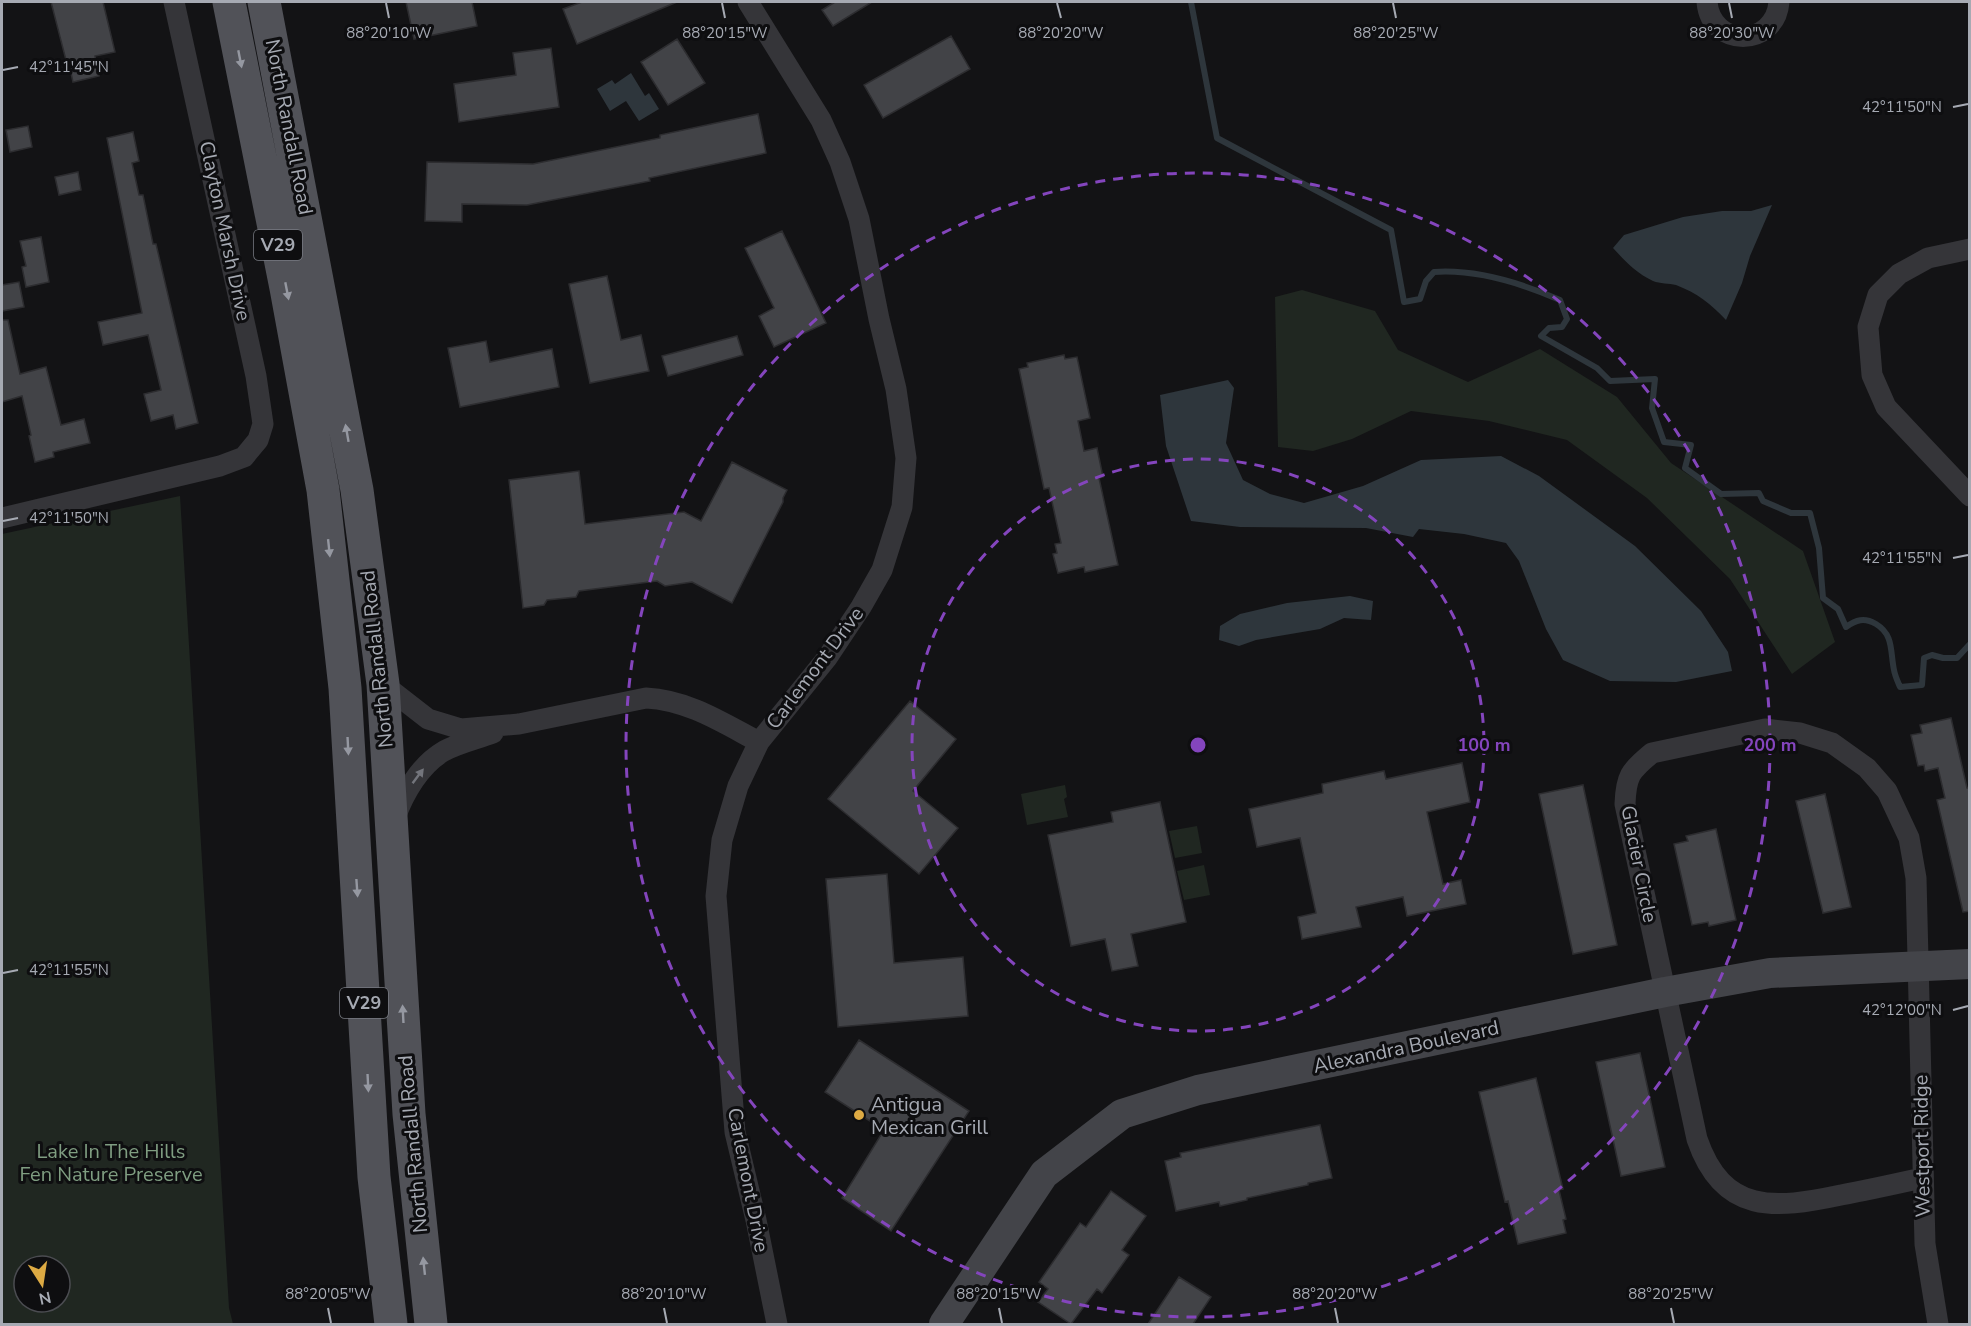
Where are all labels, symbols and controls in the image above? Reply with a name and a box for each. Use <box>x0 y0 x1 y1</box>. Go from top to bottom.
text: 88°20'10"W <box>346 23 432 43</box>
text: 88°20'15"W <box>682 23 768 43</box>
text: 88°20'20"W <box>1018 23 1104 43</box>
text: 88°20'25"W <box>1353 23 1439 43</box>
text: 88°20'30"W <box>1689 23 1775 43</box>
street label: North Randall Road <box>259 37 319 217</box>
one-way arrow <box>236 50 246 68</box>
text: 42°11'45"N <box>29 57 109 77</box>
text: 42°11'50"N <box>1862 97 1942 117</box>
street label: Clayton Marsh Drive <box>193 139 257 323</box>
road number: V29 <box>254 230 302 260</box>
one-way arrow <box>283 282 292 301</box>
one-way arrow <box>342 423 351 442</box>
text: 42°11'50"N <box>29 508 109 528</box>
one-way arrow <box>325 539 334 558</box>
text: 42°11'55"N <box>1862 548 1942 568</box>
street label: North Randall Road <box>354 569 400 749</box>
street label: Carlemont Drive <box>760 601 870 735</box>
text: 100 m <box>1457 733 1511 757</box>
text: 200 m <box>1743 733 1797 757</box>
centre of rings <box>1188 735 1208 755</box>
one-way arrow <box>344 737 353 756</box>
one-way arrow <box>412 768 424 784</box>
street label: Glacier Circle <box>1614 803 1664 925</box>
one-way arrow <box>352 879 362 898</box>
text: 42°11'55"N <box>29 960 109 980</box>
road number: V29 <box>340 988 388 1018</box>
text: 42°12'00"N <box>1862 1000 1942 1020</box>
one-way arrow <box>398 1004 408 1023</box>
street label: Alexandra Boulevard <box>1311 1014 1501 1080</box>
street label: North Randall Road <box>392 1054 434 1234</box>
one-way arrow <box>364 1073 373 1092</box>
street label: Westport Ridge <box>1907 1074 1937 1218</box>
place label: Antigua Mexican Grill <box>871 1091 988 1141</box>
street label: Carlemont Drive <box>721 1106 775 1254</box>
marker: Antigua Mexican Grill <box>852 1108 866 1122</box>
park label: Lake In The Hills Fen Nature Preserve <box>19 1138 203 1188</box>
north arrow <box>12 1254 72 1314</box>
one-way arrow <box>420 1257 429 1276</box>
text: 88°20'05"W <box>285 1284 371 1304</box>
text: 88°20'10"W <box>621 1284 707 1304</box>
text: 88°20'15"W <box>956 1284 1042 1304</box>
text: 88°20'20"W <box>1292 1284 1378 1304</box>
text: 88°20'25"W <box>1628 1284 1714 1304</box>
text: N <box>37 1286 53 1310</box>

